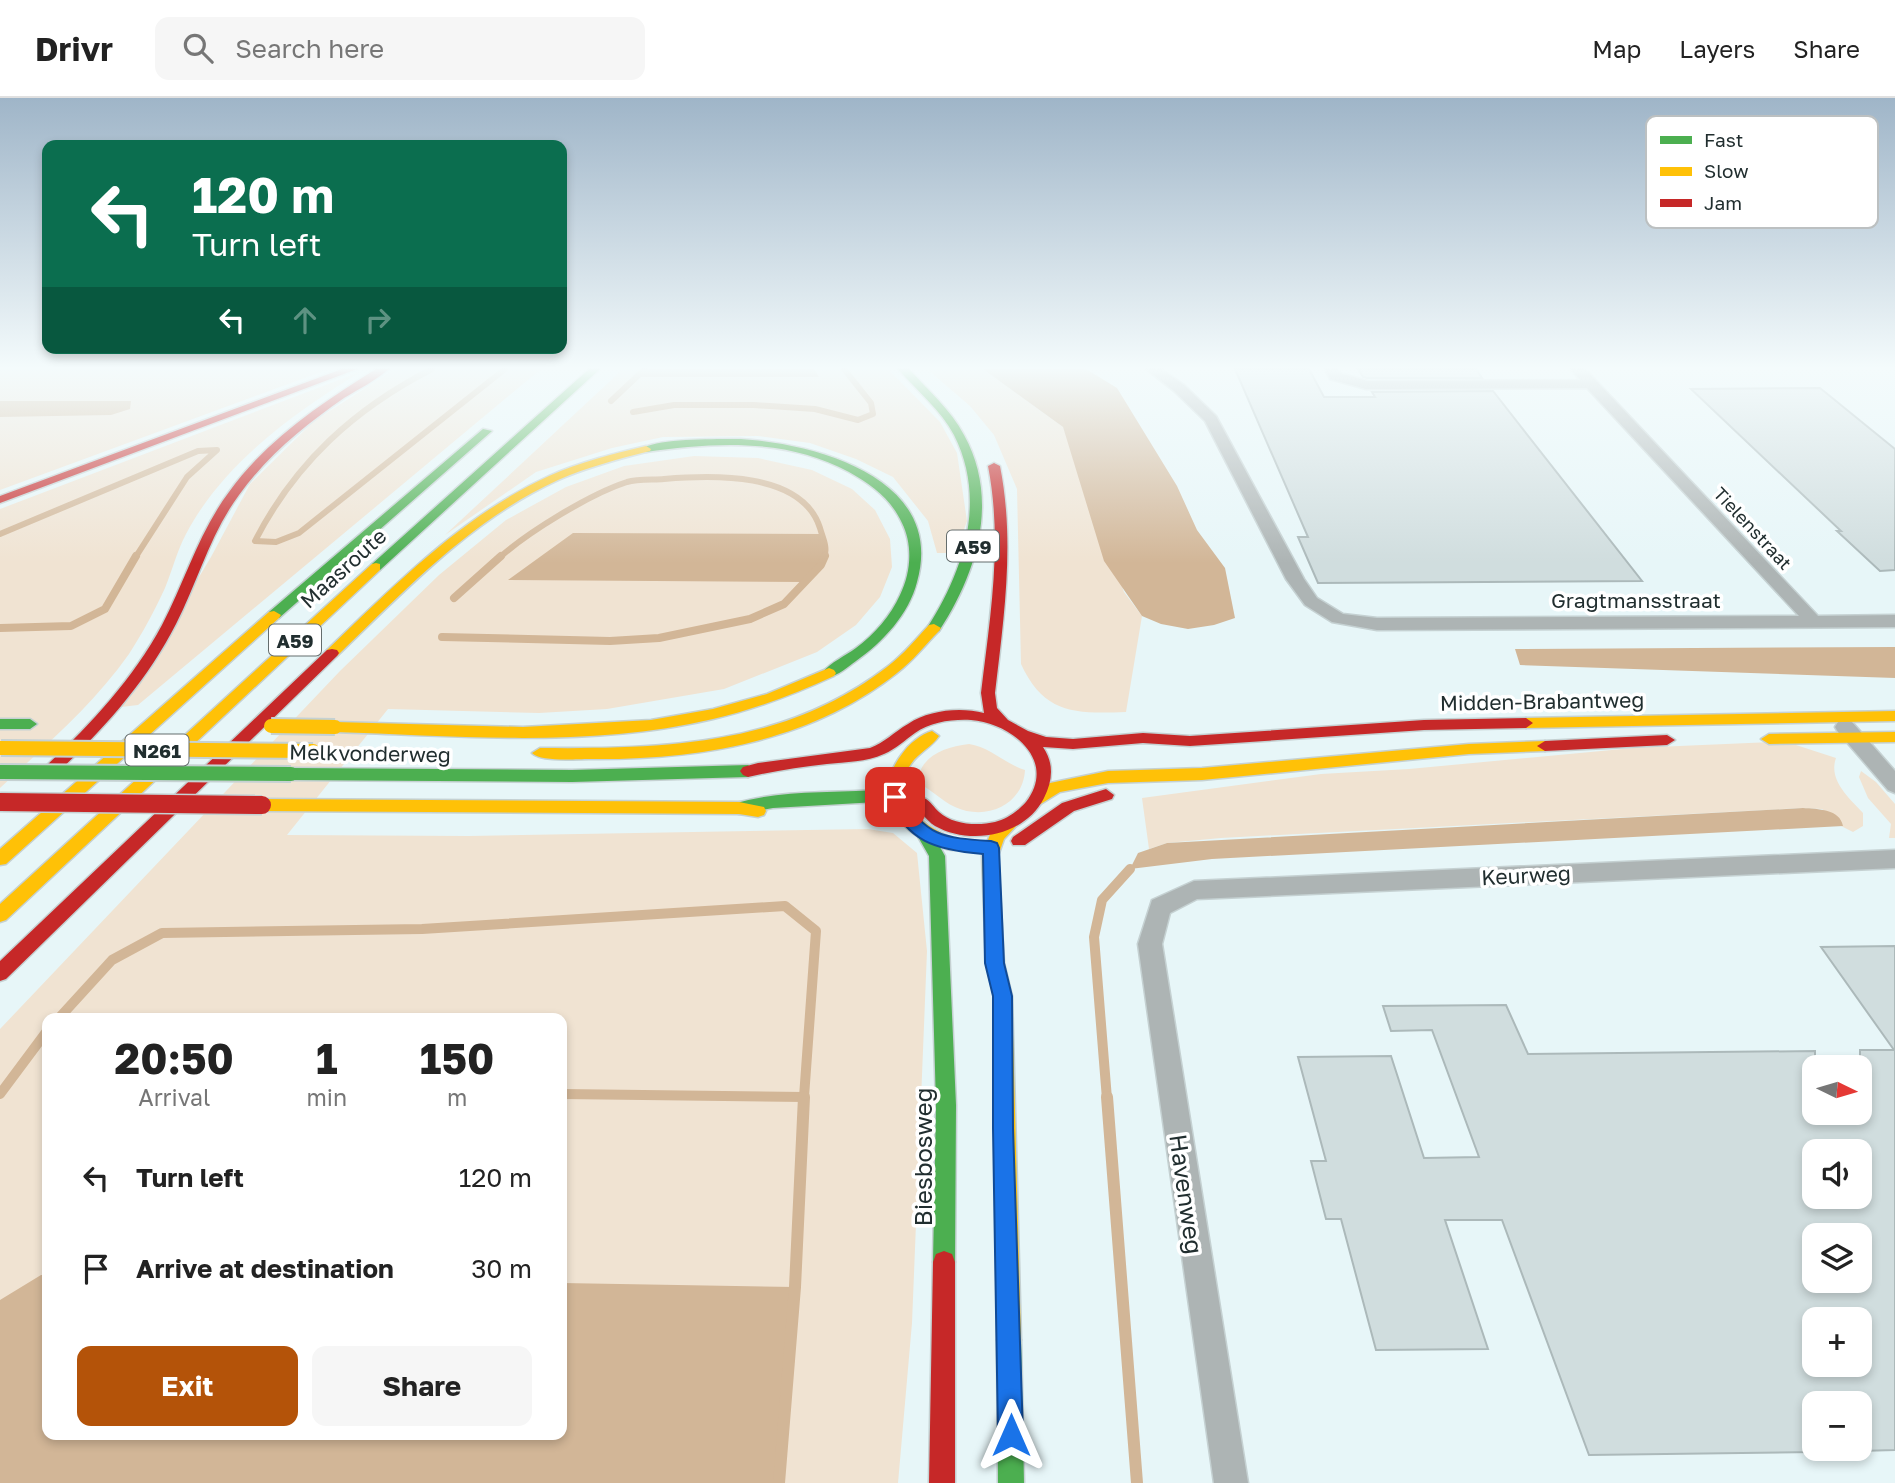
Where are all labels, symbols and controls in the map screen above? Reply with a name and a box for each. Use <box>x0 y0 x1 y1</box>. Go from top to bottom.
search box <box>155 17 645 80</box>
text: Drivr <box>35 29 113 68</box>
icon: search <box>179 29 217 67</box>
text: Search here <box>235 33 384 64</box>
text: Map <box>1592 34 1641 63</box>
text: Layers <box>1679 34 1755 63</box>
text: Share <box>1793 34 1860 63</box>
legend <box>1646 116 1878 228</box>
text: Fast <box>1704 128 1743 151</box>
text: Slow <box>1704 159 1749 182</box>
text: 120 m <box>192 165 334 224</box>
icon: left <box>77 168 168 259</box>
text: Jam <box>1704 191 1742 214</box>
text: Turn left <box>192 225 321 263</box>
icon: left <box>213 301 251 339</box>
icon: ahead <box>286 301 324 339</box>
icon: right <box>359 301 397 339</box>
street label: Tielenstraat <box>1709 482 1797 574</box>
street label: Maasroute <box>295 523 391 613</box>
road number: A59 <box>947 530 999 561</box>
street label: Gragtmansstraat <box>1551 587 1721 613</box>
road number: A59 <box>269 624 321 656</box>
street label: Midden-Brabantweg <box>1440 686 1644 716</box>
road number: N261 <box>125 734 188 765</box>
street label: Melkvonderweg <box>289 739 451 767</box>
pin <box>865 767 925 827</box>
icon: arrive <box>876 778 914 816</box>
street label: Keurweg <box>1481 860 1571 890</box>
text: 20:50 <box>115 1033 234 1083</box>
text: 1 <box>316 1033 338 1083</box>
text: 150 <box>420 1033 494 1083</box>
north arrow <box>1802 1055 1872 1125</box>
map controls <box>1802 1055 1872 1461</box>
text: Arrival <box>138 1083 210 1111</box>
text: min <box>307 1083 347 1111</box>
text: m <box>447 1083 467 1111</box>
street label: Biesbosweg <box>908 1088 937 1226</box>
street label: Havenweg <box>1164 1132 1210 1256</box>
button: sound <box>1802 1139 1872 1209</box>
icon: left <box>77 1159 115 1197</box>
text: Turn left <box>136 1162 244 1193</box>
text: 120 m <box>459 1162 532 1193</box>
button: layers <box>1802 1223 1872 1293</box>
icon: arrive <box>77 1250 115 1288</box>
text: Arrive at destination <box>136 1253 394 1284</box>
text: 30 m <box>471 1253 532 1284</box>
button: + <box>1802 1307 1872 1377</box>
button: Exit <box>77 1346 298 1426</box>
button: Share <box>312 1346 532 1426</box>
button: − <box>1802 1391 1872 1461</box>
position arrow <box>974 1398 1048 1472</box>

